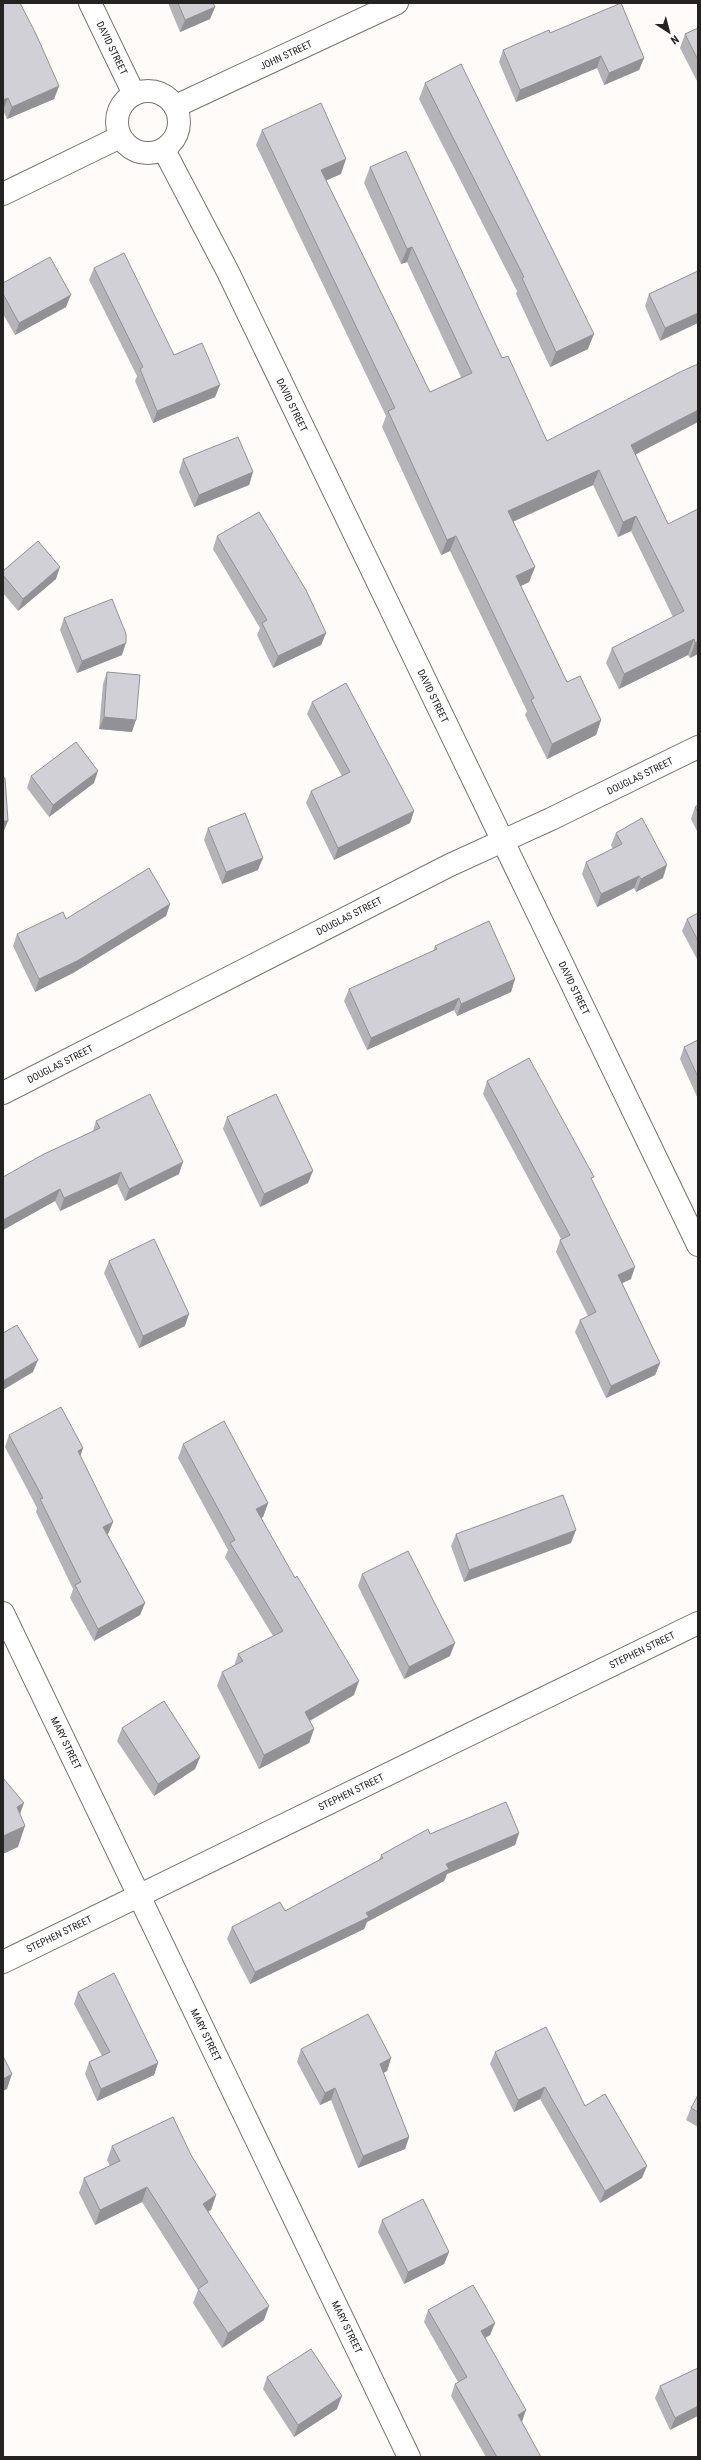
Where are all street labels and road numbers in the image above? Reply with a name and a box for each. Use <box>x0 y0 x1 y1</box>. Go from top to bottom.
street label: DAVID STREET <box>94 20 130 76</box>
street label: JOHN STREET <box>258 38 314 72</box>
street label: DAVID STREET <box>274 377 310 433</box>
street label: DAVID STREET <box>415 668 451 724</box>
street label: DOUGLAS STREET <box>605 755 675 797</box>
street label: DOUGLAS STREET <box>314 895 384 937</box>
street label: DAVID STREET <box>556 960 592 1016</box>
street label: DOUGLAS STREET <box>25 1043 95 1085</box>
street label: STEPHEN STREET <box>607 1629 677 1671</box>
street label: MARY STREET <box>49 1715 83 1771</box>
street label: STEPHEN STREET <box>316 1771 386 1813</box>
street label: STEPHEN STREET <box>24 1913 94 1955</box>
street label: MARY STREET <box>189 2007 223 2063</box>
street label: MARY STREET <box>330 2299 364 2355</box>

